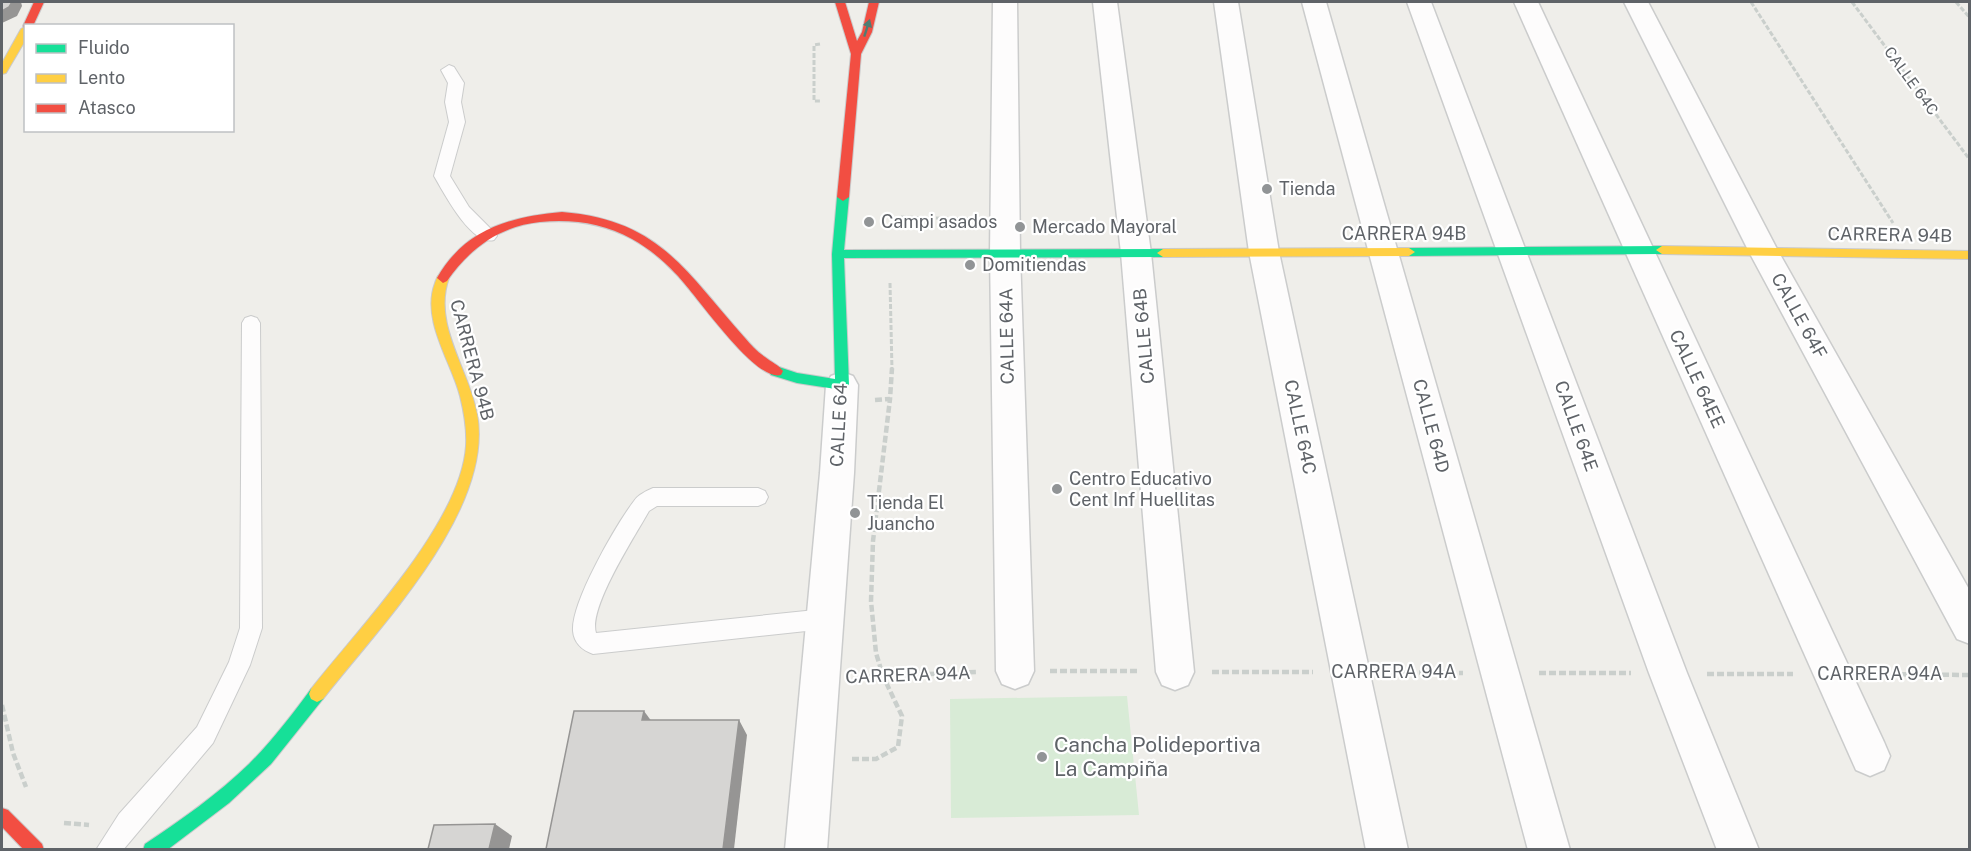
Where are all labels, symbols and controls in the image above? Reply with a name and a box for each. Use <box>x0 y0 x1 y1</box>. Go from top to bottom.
one-way arrow <box>863 19 872 37</box>
legend <box>24 24 234 132</box>
text: Fluido <box>78 37 130 58</box>
street label: CALLE 64C <box>1881 43 1942 118</box>
text: Lento <box>78 67 125 88</box>
text: Atasco <box>78 97 136 118</box>
place label: Tienda <box>1279 178 1335 199</box>
marker: Tienda <box>1260 182 1274 196</box>
place label: Campi asados <box>881 211 997 232</box>
marker: Campi asados <box>862 215 876 229</box>
place label: Mercado Mayoral <box>1032 216 1177 237</box>
marker: Mercado Mayoral <box>1013 220 1027 234</box>
street label: CARRERA 94B <box>1342 223 1466 244</box>
street label: CARRERA 94B <box>1828 223 1952 246</box>
place label: Domitiendas <box>982 254 1086 275</box>
marker: Domitiendas <box>963 258 977 272</box>
street label: CALLE 64F <box>1767 269 1832 362</box>
street label: CALLE 64A <box>995 287 1018 384</box>
street label: CALLE 64B <box>1129 287 1158 385</box>
street label: CARRERA 94B <box>446 297 499 423</box>
street label: CALLE 64EE <box>1665 326 1729 431</box>
street label: CALLE 64D <box>1409 377 1454 475</box>
street label: CALLE 64C <box>1280 378 1321 476</box>
street label: CALLE 64E <box>1550 378 1603 474</box>
street label: CALLE 64 <box>826 383 851 467</box>
place label: Centro Educativo Cent Inf Huellitas <box>1069 468 1215 510</box>
marker: Centro Educativo Cent Inf Huellitas <box>1050 482 1064 496</box>
place label: Tienda El Juancho <box>867 492 944 534</box>
marker: Tienda El Juancho <box>848 506 862 520</box>
street label: CARRERA 94A <box>1331 661 1457 682</box>
street label: CARRERA 94A <box>845 662 971 687</box>
street label: CARRERA 94A <box>1817 663 1943 684</box>
place label: Cancha Polideportiva La Campiña <box>1054 732 1261 781</box>
marker: Cancha Polideportiva La Campiña <box>1035 750 1049 764</box>

